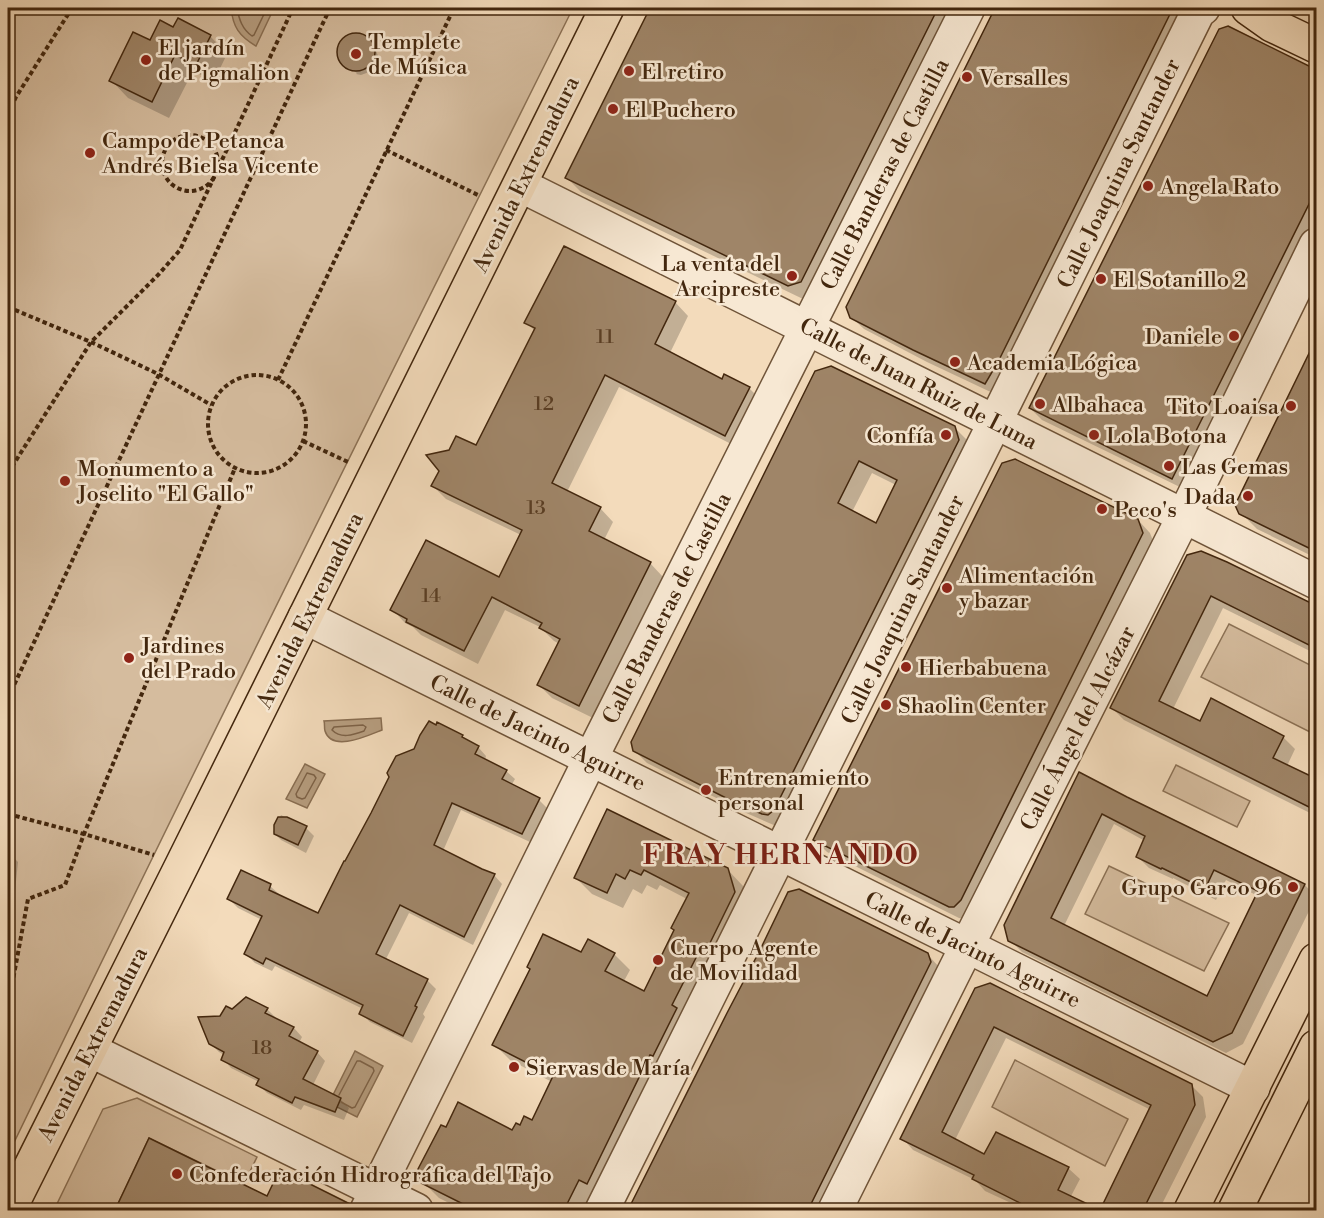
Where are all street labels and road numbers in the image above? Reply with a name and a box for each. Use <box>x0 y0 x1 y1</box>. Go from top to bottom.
street label: Calle Banderas de Castilla <box>815 54 956 295</box>
street label: Calle Joaquina Santander <box>1052 54 1187 293</box>
street label: Avenida Extremadura <box>467 71 586 278</box>
street label: Calle de Juan Ruiz de Luna <box>795 313 1043 457</box>
street label: Calle Banderas de Castilla <box>597 488 738 729</box>
street label: Calle Joaquina Santander <box>836 490 971 729</box>
street label: Avenida Extremadura <box>251 507 370 714</box>
street label: Calle Ángel del Alcázar <box>1014 621 1142 836</box>
street label: Calle de Jacinto Aguirre <box>425 669 650 797</box>
street label: Calle de Jacinto Aguirre <box>860 886 1085 1014</box>
street label: Avenida Extremadura <box>32 942 155 1147</box>

